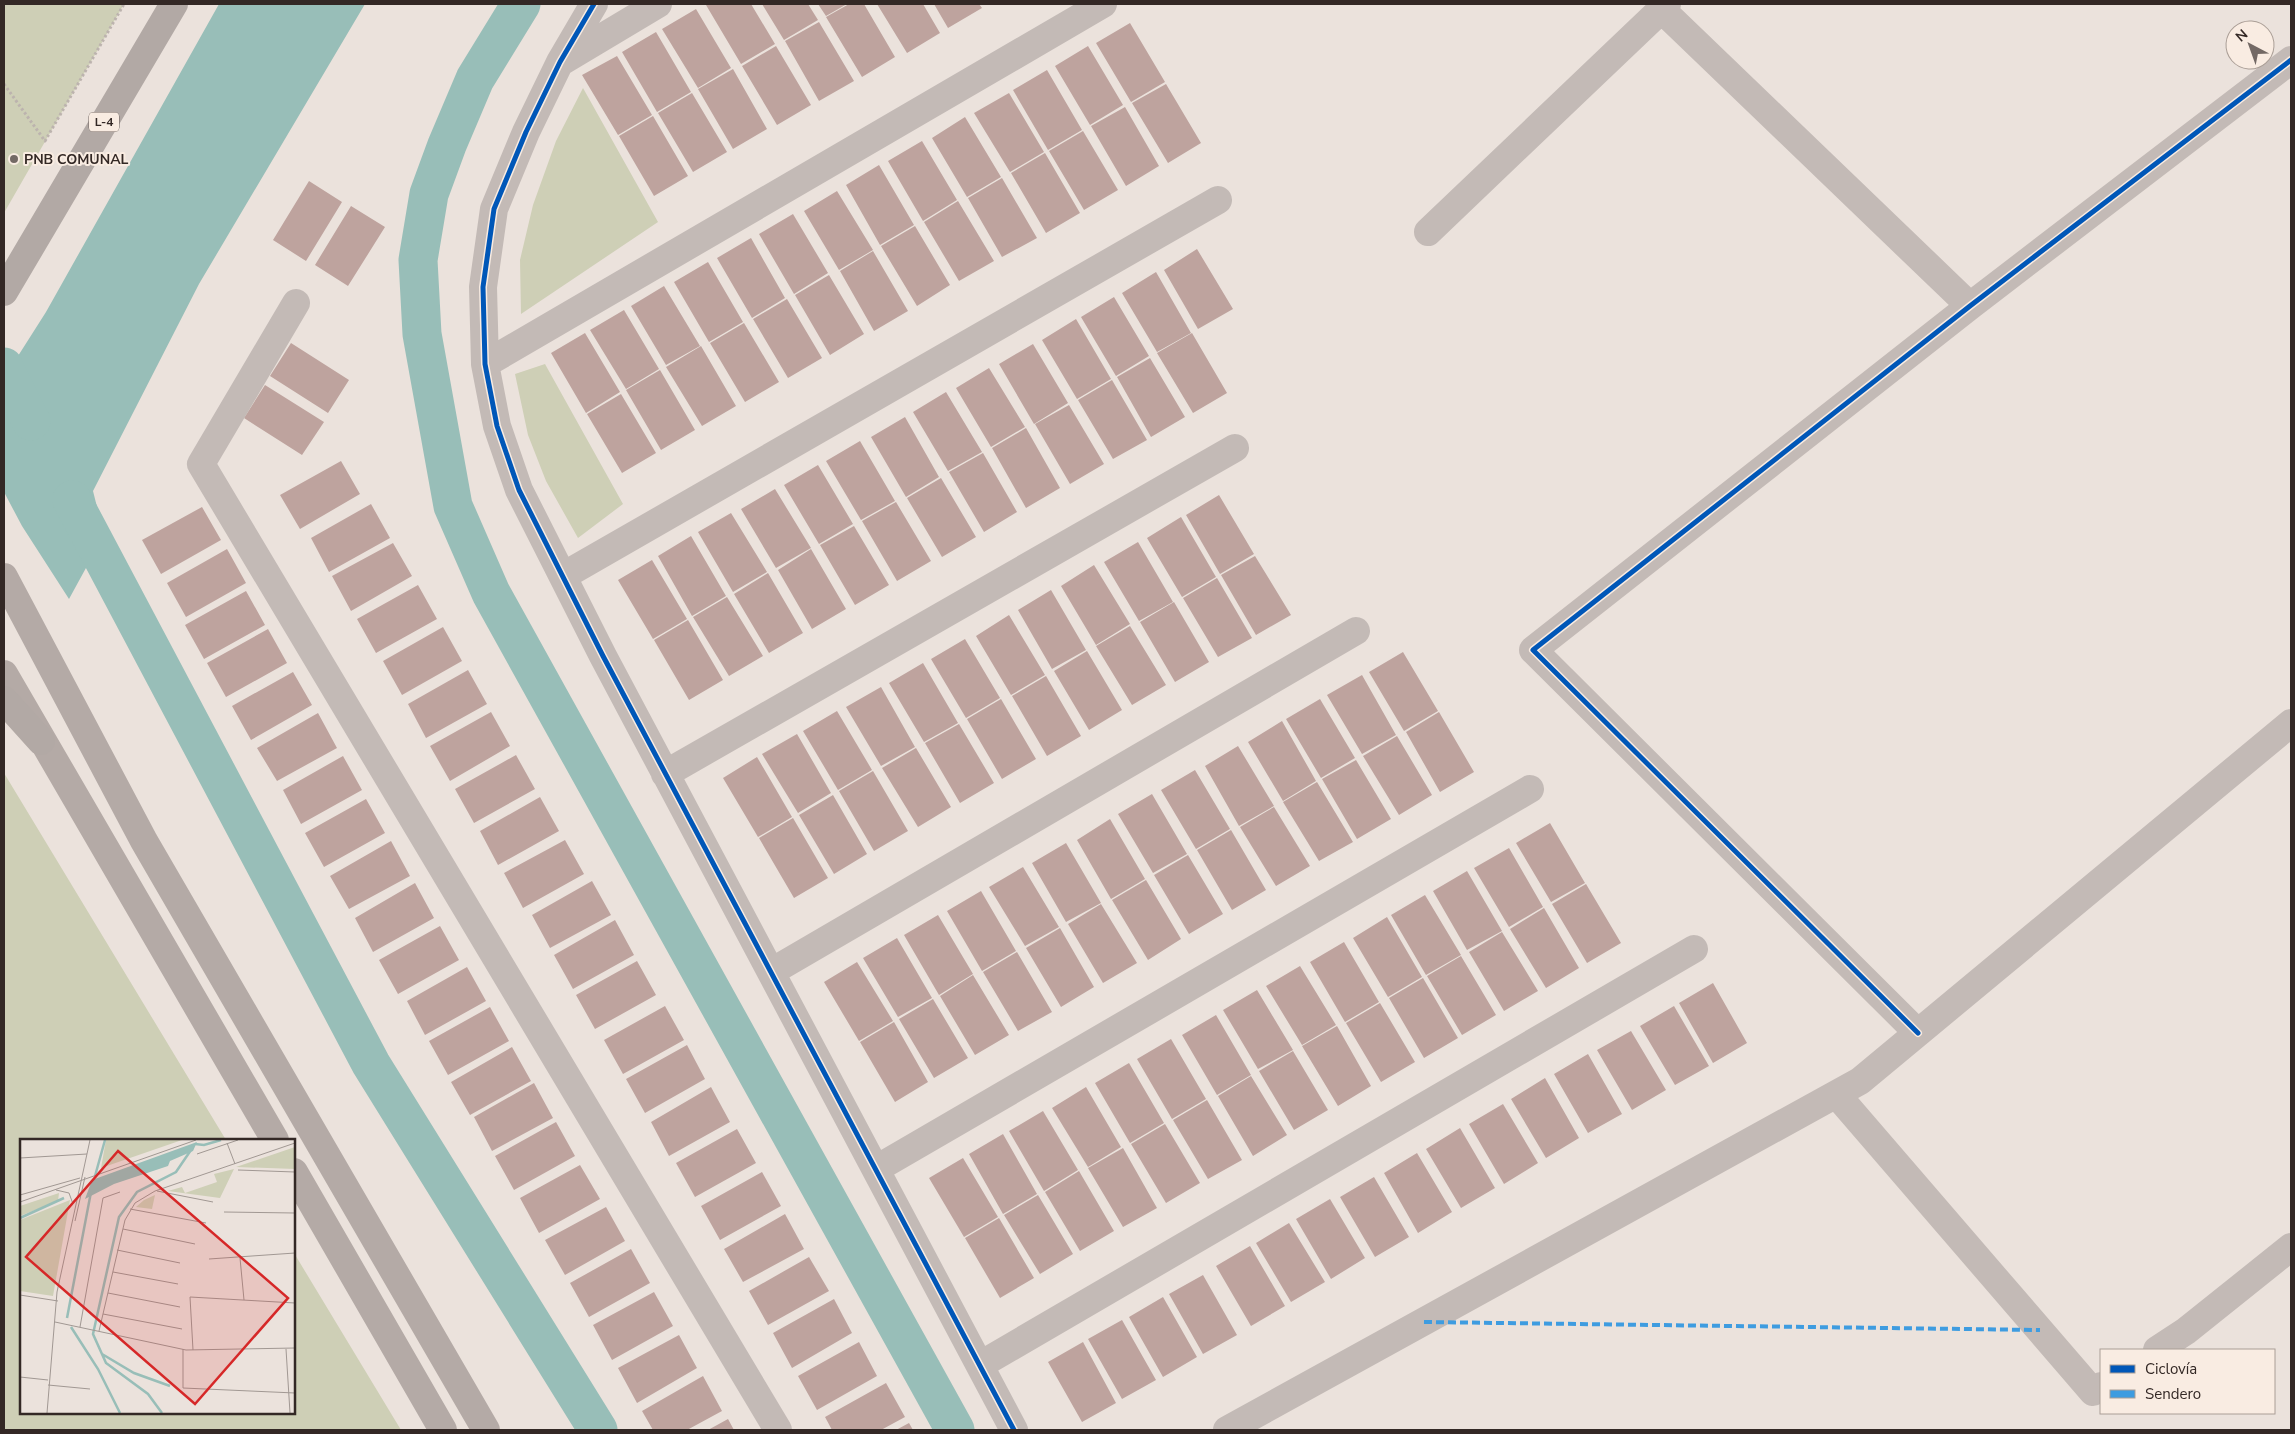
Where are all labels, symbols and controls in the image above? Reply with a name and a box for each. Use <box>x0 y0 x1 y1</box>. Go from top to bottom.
north arrow <box>2225 20 2275 70</box>
text: N <box>2232 25 2252 46</box>
road number: L-4 <box>89 112 119 132</box>
place label: PNB COMUNAL <box>24 150 129 169</box>
marker: PNB COMUNAL <box>8 153 20 165</box>
inset map <box>20 1139 295 1414</box>
legend <box>2100 1349 2275 1414</box>
text: Ciclovía <box>2145 1359 2197 1379</box>
text: Sendero <box>2145 1384 2201 1404</box>

